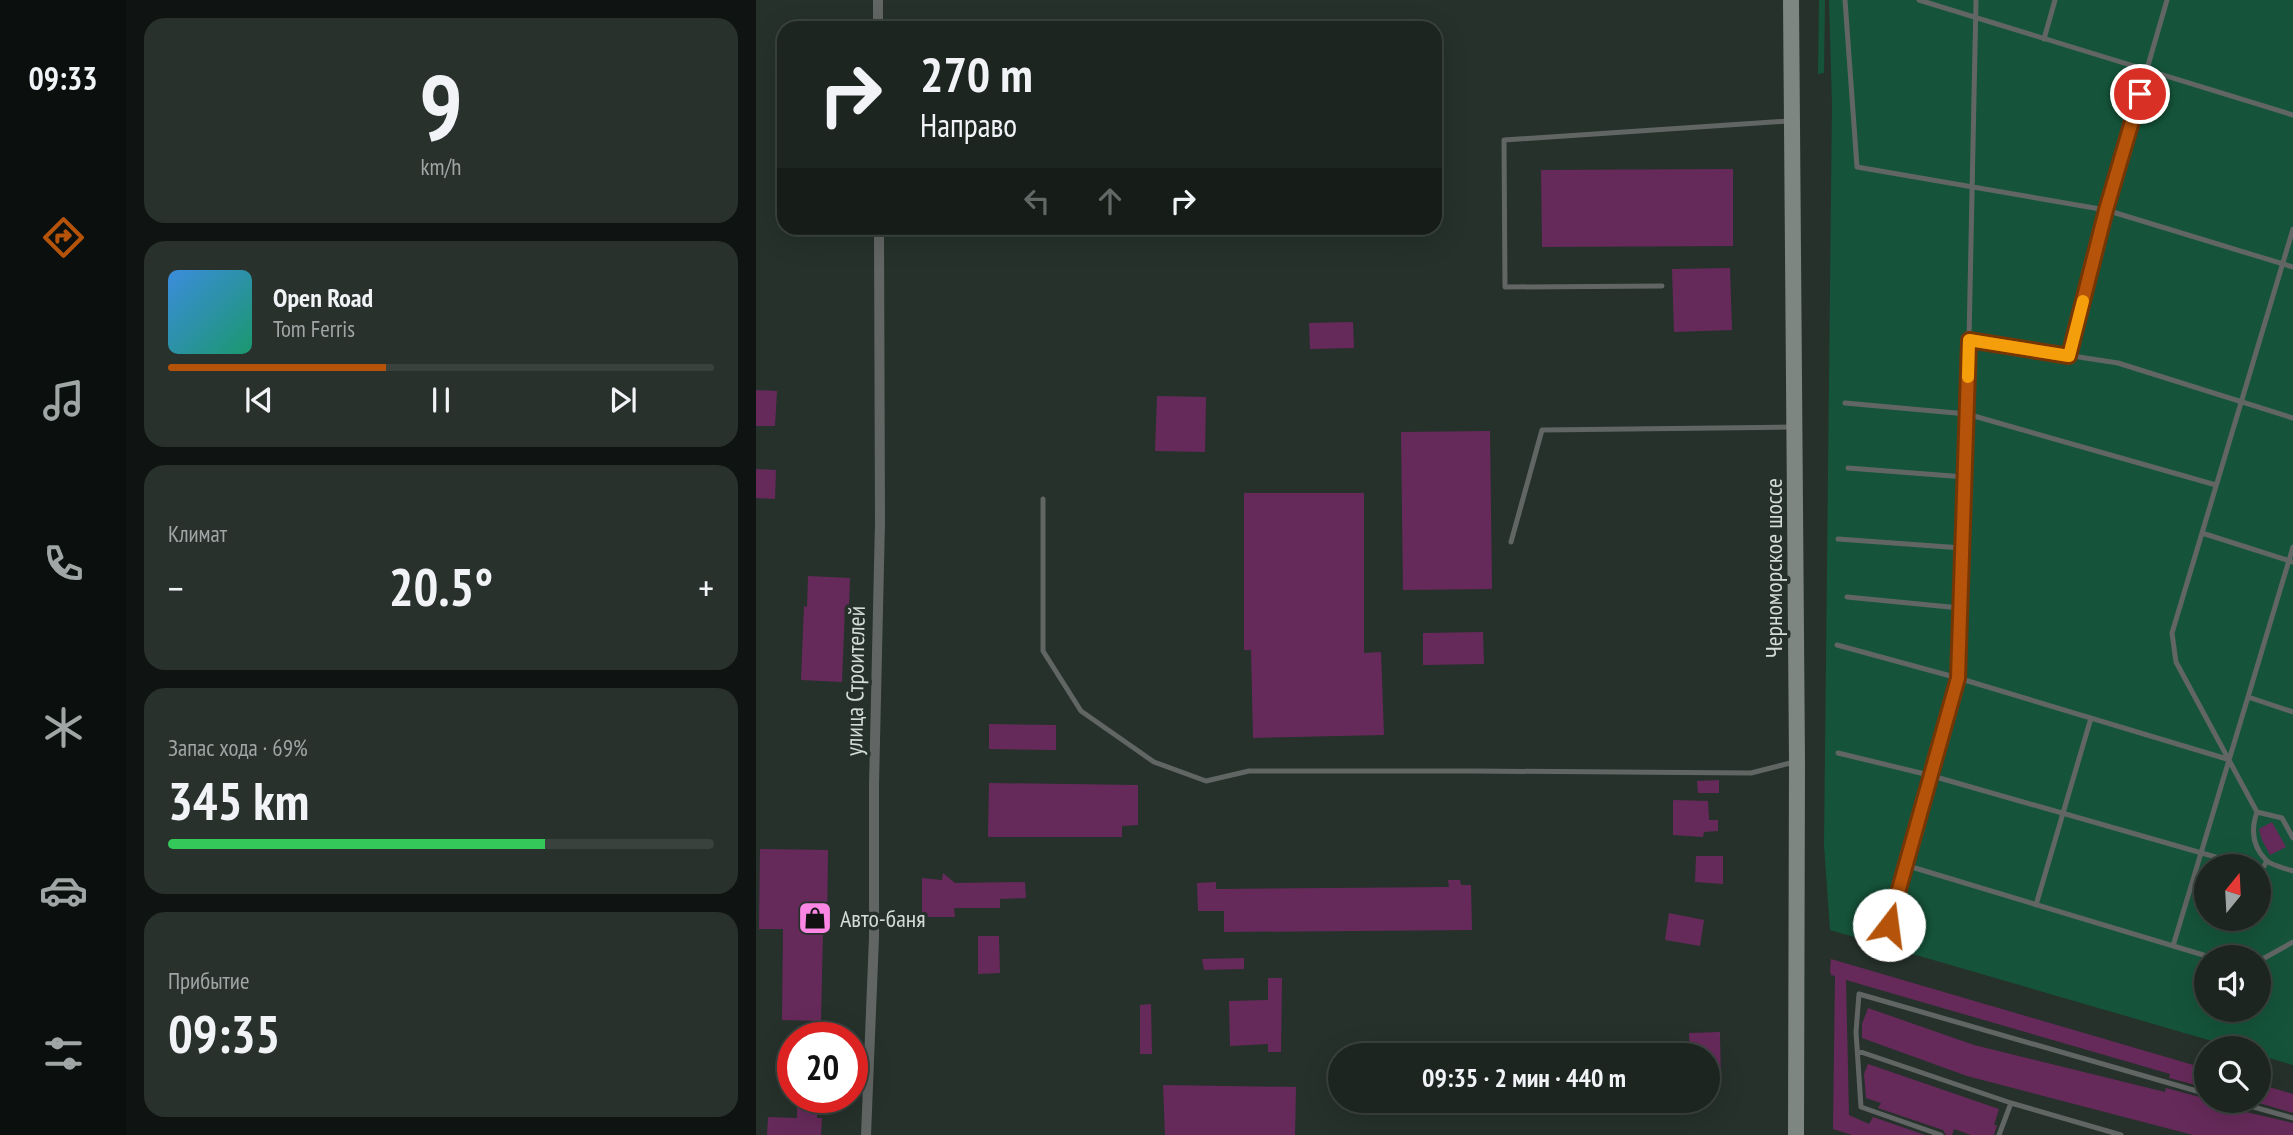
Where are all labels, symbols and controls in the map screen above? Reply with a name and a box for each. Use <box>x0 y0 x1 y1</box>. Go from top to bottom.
text: 270 m <box>920 42 1033 106</box>
text: 9 <box>419 47 463 165</box>
icon: right <box>805 49 896 140</box>
text: 09:33 <box>28 57 98 99</box>
pin <box>2110 64 2170 124</box>
icon: arrive <box>2121 75 2159 113</box>
text: Направо <box>920 104 1017 146</box>
text: km/h <box>421 152 461 181</box>
icon: left <box>1018 182 1056 220</box>
icon: ahead <box>1091 182 1129 220</box>
icon: right <box>1164 182 1202 220</box>
icon: directions <box>39 213 88 262</box>
text: Open Road <box>273 281 373 314</box>
text: Tom Ferris <box>273 314 355 343</box>
icon: music <box>39 376 88 425</box>
icon: previous <box>240 381 278 419</box>
icon: pause <box>422 381 460 419</box>
icon: next <box>604 381 642 419</box>
street label: Черноморское шоссе <box>1758 478 1789 658</box>
text: Климат <box>168 519 227 548</box>
icon: phone <box>39 539 88 588</box>
text: 20.5° <box>389 553 493 620</box>
text: − <box>168 563 184 612</box>
text: + <box>698 563 714 612</box>
street label: улица Строителей <box>838 606 872 756</box>
icon: climate <box>39 703 88 752</box>
text: Запас хода · 69% <box>168 733 308 762</box>
text: 345 km <box>168 767 309 834</box>
north arrow <box>2194 854 2272 931</box>
map controls <box>2194 854 2271 1113</box>
icon: car <box>39 866 88 915</box>
position arrow <box>1852 888 1926 962</box>
shop icon: Авто-баня <box>796 899 834 937</box>
place label: Авто-баня <box>840 903 925 934</box>
button: sound <box>2194 945 2271 1022</box>
text: Прибытие <box>168 966 249 995</box>
text: 09:35 <box>168 1000 280 1067</box>
speed limit sign: 20 <box>777 1022 868 1113</box>
icon: filters <box>39 1029 88 1078</box>
button: search <box>2194 1036 2271 1113</box>
text: 09:35 · 2 мин · 440 m <box>1422 1061 1626 1094</box>

